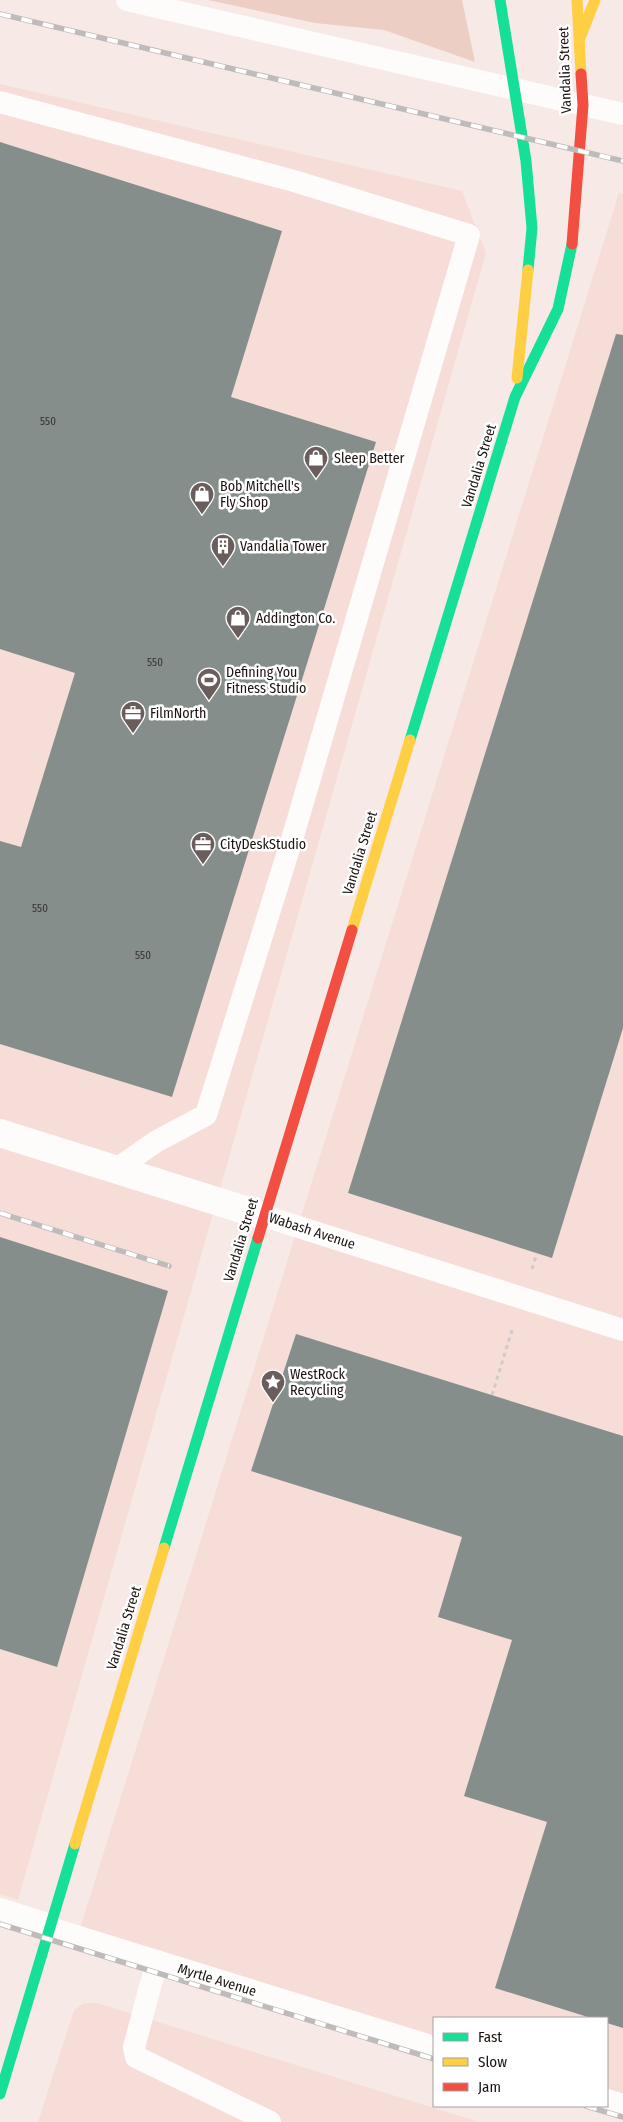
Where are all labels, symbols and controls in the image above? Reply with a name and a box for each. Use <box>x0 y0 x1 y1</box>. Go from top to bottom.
street label: Vandalia Street <box>555 26 575 114</box>
house number: 550 <box>40 415 56 428</box>
street label: Vandalia Street <box>458 422 500 510</box>
shop icon: Sleep Better <box>303 445 329 479</box>
place label: Sleep Better <box>334 450 405 467</box>
place label: Bob Mitchell's Fly Shop <box>220 478 300 511</box>
shop icon: Bob Mitchell's Fly Shop <box>189 481 215 515</box>
building icon: Vandalia Tower <box>210 533 236 567</box>
place label: Vandalia Tower <box>240 538 327 555</box>
shop icon: Addington Co. <box>225 605 251 639</box>
place label: Addington Co. <box>256 610 335 627</box>
house number: 550 <box>147 656 163 669</box>
place label: Defining You Fitness Studio <box>226 664 306 697</box>
sports icon: Defining You Fitness Studio <box>196 667 222 701</box>
office icon: FilmNorth <box>120 700 146 734</box>
place label: FilmNorth <box>150 705 206 722</box>
street label: Vandalia Street <box>339 809 381 897</box>
office icon: CityDeskStudio <box>190 831 216 865</box>
place label: CityDeskStudio <box>220 836 306 853</box>
house number: 550 <box>32 902 48 915</box>
house number: 550 <box>135 949 151 962</box>
street label: Vandalia Street <box>220 1196 262 1284</box>
street label: Wabash Avenue <box>267 1209 357 1253</box>
place label: WestRock Recycling <box>290 1366 346 1399</box>
place icon: WestRock Recycling <box>260 1369 286 1403</box>
street label: Vandalia Street <box>103 1584 145 1672</box>
street label: Myrtle Avenue <box>176 1960 258 2000</box>
legend <box>433 2017 608 2107</box>
text: Fast <box>478 2028 502 2046</box>
text: Slow <box>478 2053 507 2071</box>
text: Jam <box>478 2078 501 2096</box>

